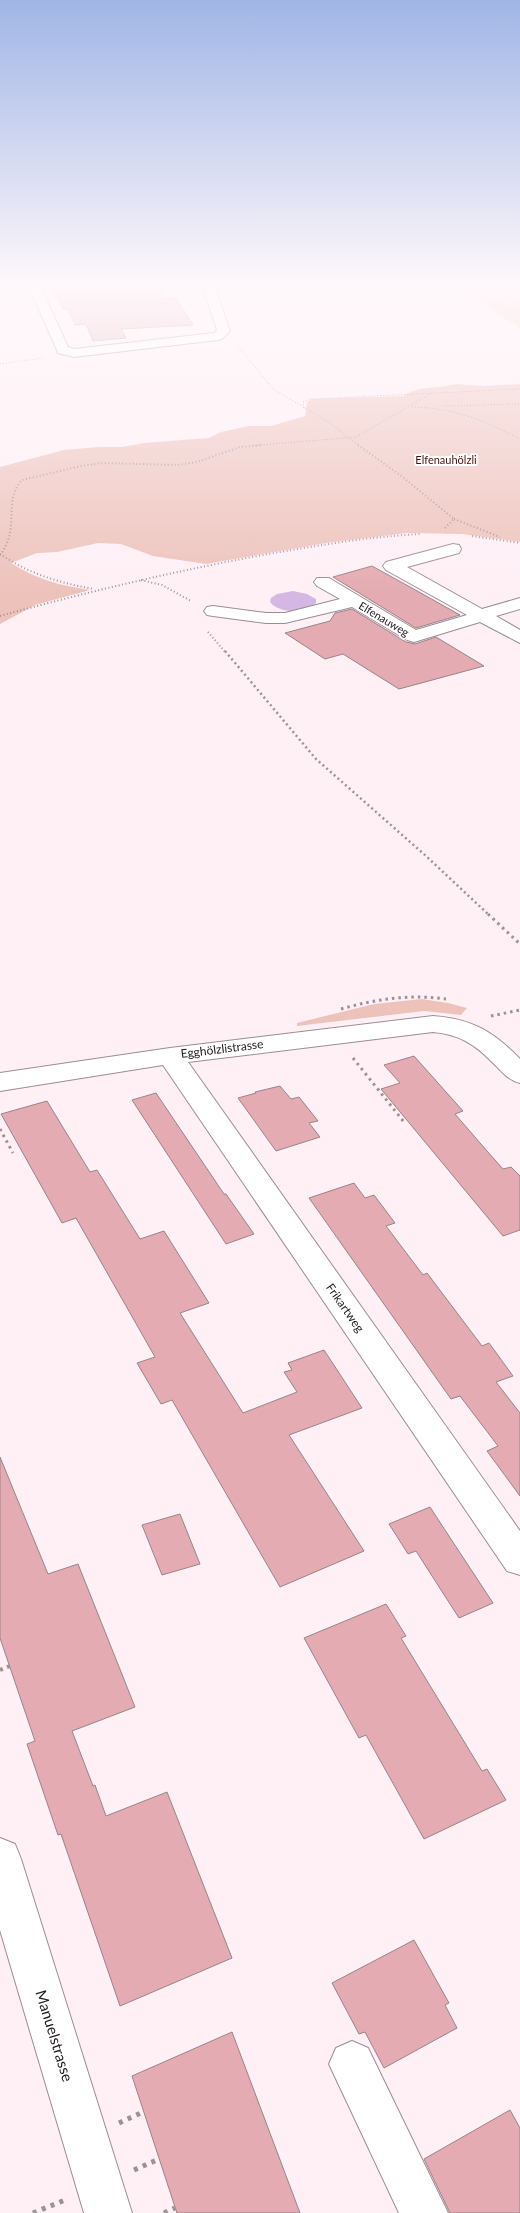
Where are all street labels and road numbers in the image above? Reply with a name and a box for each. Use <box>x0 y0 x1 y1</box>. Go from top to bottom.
street label: Elfenauweg <box>357 599 412 639</box>
street label: Egghölzlistrasse <box>180 1036 264 1061</box>
street label: Frikartweg <box>323 1280 368 1335</box>
street label: Manuelstrasse <box>32 1988 77 2084</box>

